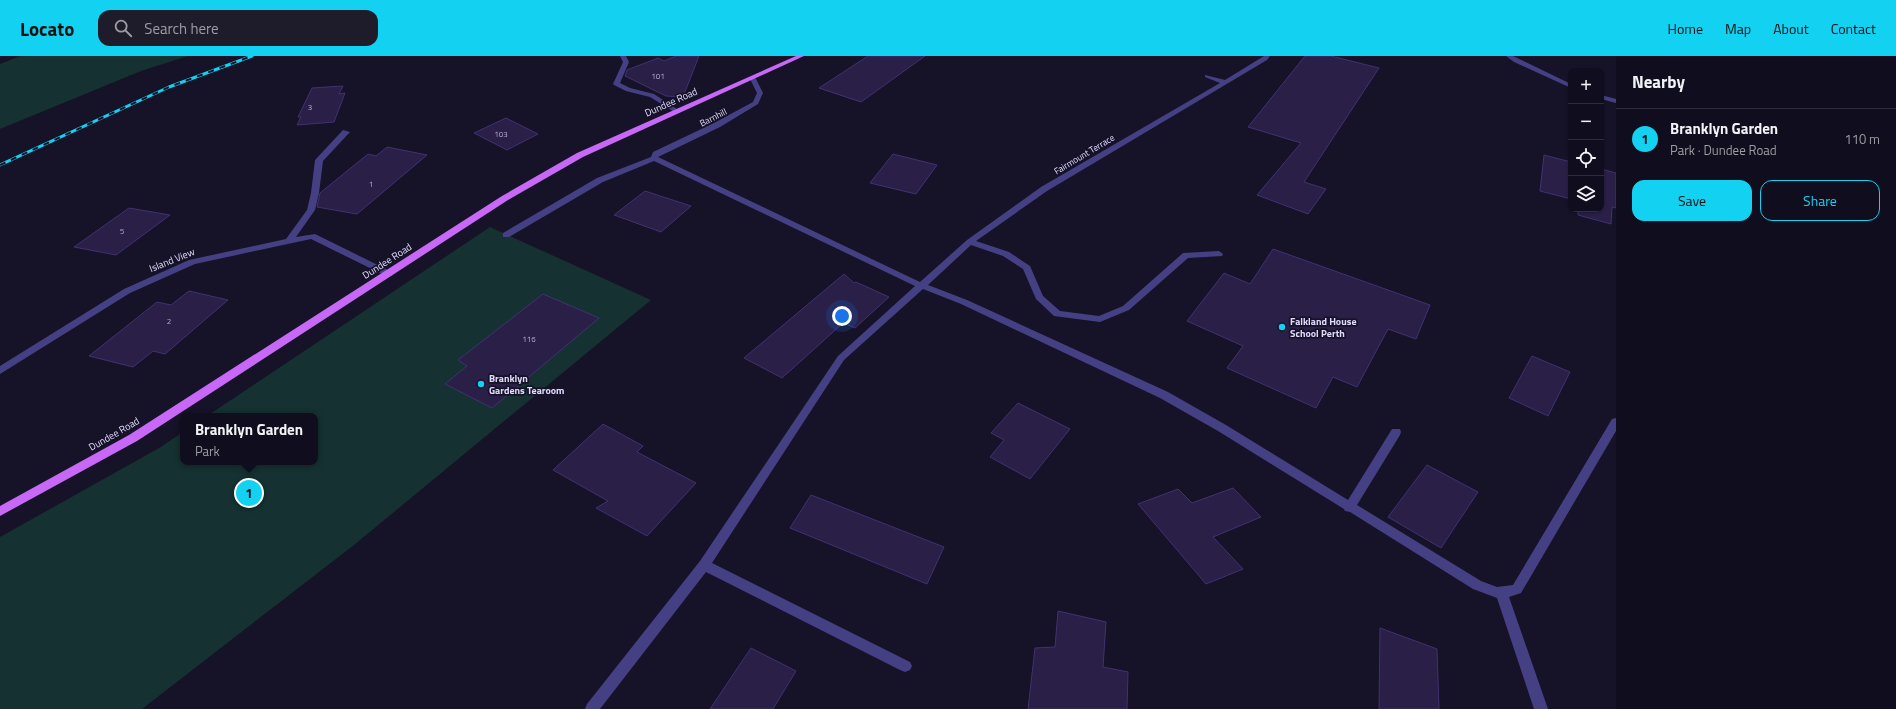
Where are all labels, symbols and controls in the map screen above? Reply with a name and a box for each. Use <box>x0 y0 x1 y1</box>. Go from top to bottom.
search box <box>98 10 378 46</box>
text: Locato <box>20 14 74 43</box>
icon: search <box>112 17 134 39</box>
text: Search here <box>144 17 219 40</box>
text: Home <box>1668 18 1703 39</box>
text: Map <box>1725 18 1751 39</box>
text: About <box>1773 18 1809 39</box>
text: Contact <box>1831 18 1876 39</box>
map controls <box>1568 68 1604 212</box>
button: + <box>1568 68 1604 104</box>
text: Nearby <box>1632 69 1685 95</box>
house number: 101 <box>651 70 665 82</box>
street label: Dundee Road <box>642 84 700 120</box>
house number: 3 <box>308 101 312 113</box>
button: − <box>1568 104 1604 140</box>
street label: Barnhill <box>697 105 729 129</box>
text: Branklyn Garden <box>1670 117 1778 140</box>
house number: 103 <box>494 128 508 140</box>
text: 1 <box>1641 129 1649 149</box>
text: 110 m <box>1844 129 1880 149</box>
street label: Fairmount Terrace <box>1051 131 1117 177</box>
button: locate <box>1568 140 1604 176</box>
text: Park · Dundee Road <box>1670 140 1777 160</box>
button: layers <box>1568 176 1604 212</box>
house number: 1 <box>369 178 373 190</box>
button: Save <box>1632 180 1752 221</box>
button: Share <box>1760 180 1880 221</box>
house number: 5 <box>120 225 125 237</box>
street label: Dundee Road <box>359 239 415 283</box>
street label: Island View <box>147 244 197 276</box>
your location <box>832 306 852 326</box>
place label: Falkland House School Perth <box>1290 314 1357 341</box>
house number: 2 <box>167 315 171 327</box>
marker: Falkland House School Perth <box>1277 322 1287 332</box>
house number: 116 <box>522 333 536 345</box>
place label: Branklyn Gardens Tearoom <box>489 371 565 398</box>
marker: Branklyn Gardens Tearoom <box>476 379 486 389</box>
street label: Dundee Road <box>86 413 142 455</box>
popup <box>180 413 318 465</box>
text: Branklyn Garden <box>195 418 303 441</box>
text: Park <box>195 441 220 461</box>
pin: 1 <box>236 478 262 508</box>

